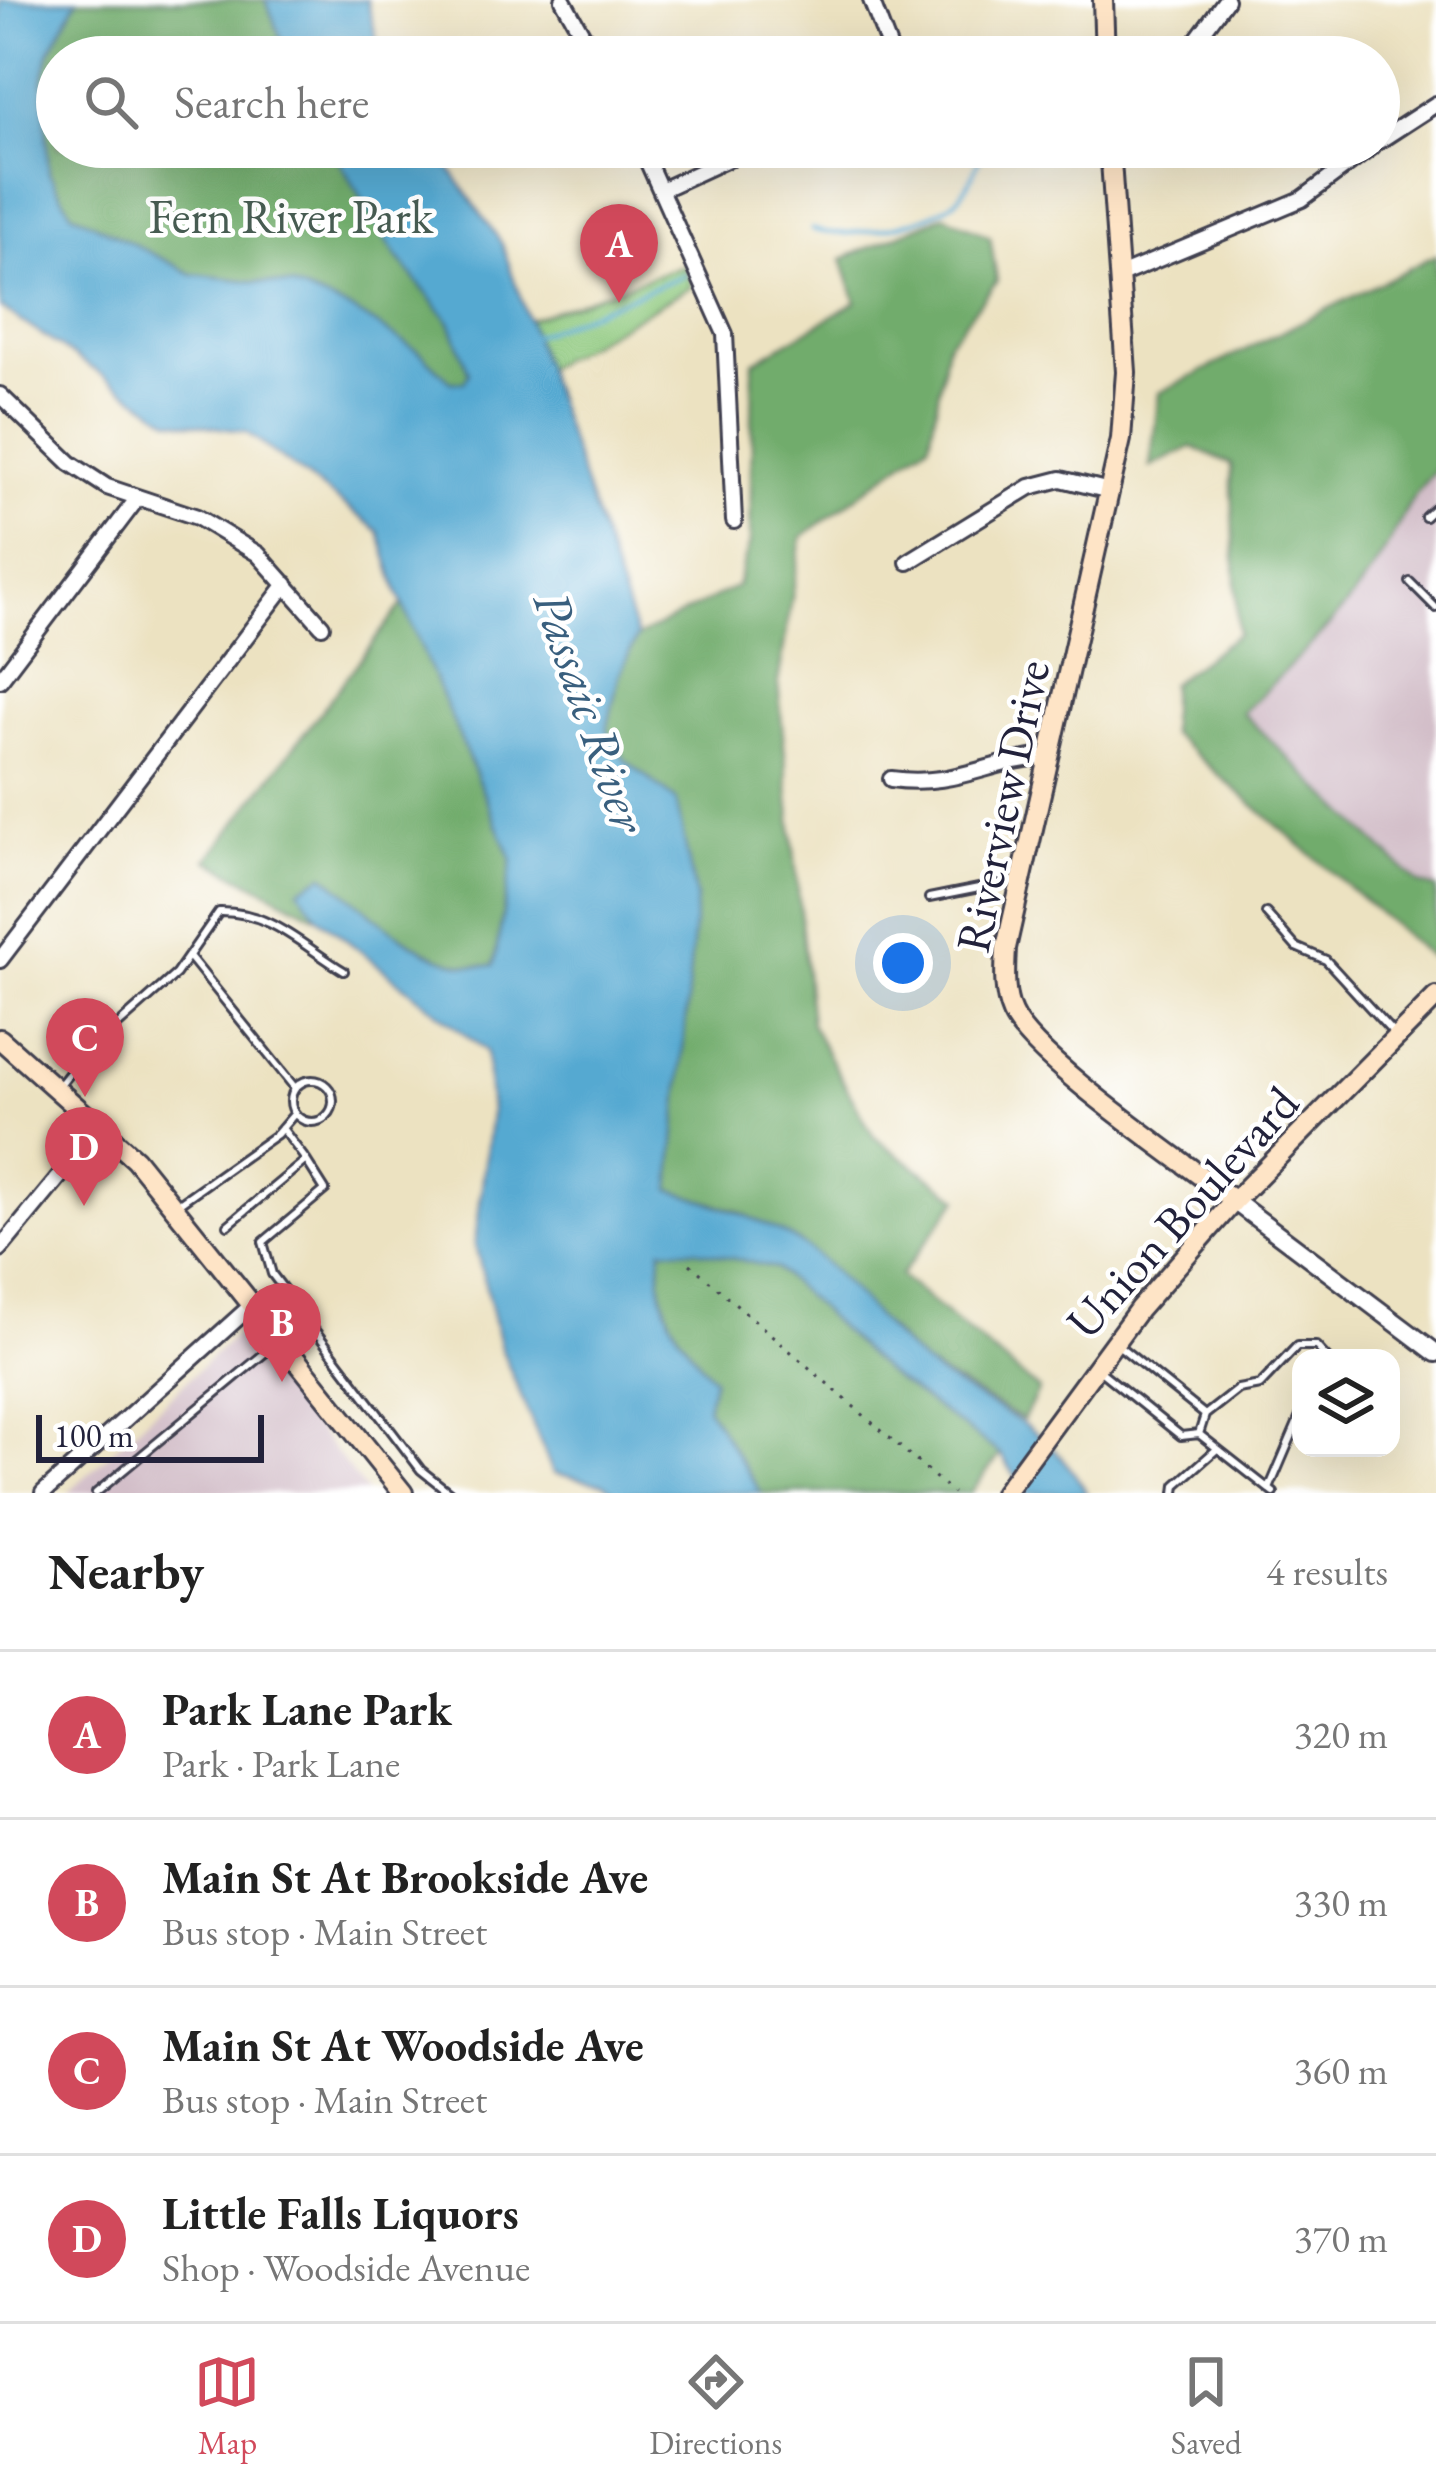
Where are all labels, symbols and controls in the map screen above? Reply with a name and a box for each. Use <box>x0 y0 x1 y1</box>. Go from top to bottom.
search box <box>36 36 1400 168</box>
icon: search <box>78 69 144 135</box>
text: Search here <box>174 73 369 131</box>
park label: Fern River Park <box>149 185 434 247</box>
pin: A <box>580 204 658 303</box>
water label: Passaic River <box>519 581 664 843</box>
street label: Riverview Drive <box>941 654 1063 958</box>
your location <box>873 933 933 993</box>
pin: C <box>46 998 124 1097</box>
street label: Union Boulevard <box>1052 1072 1312 1351</box>
pin: D <box>45 1107 123 1206</box>
pin: B <box>243 1283 321 1382</box>
map controls <box>1292 1349 1400 1457</box>
button: layers <box>1292 1349 1400 1457</box>
scale bar <box>36 1409 264 1462</box>
text: 100 m <box>54 1414 134 1457</box>
text: Nearby <box>48 1538 204 1604</box>
text: 4 results <box>1266 1546 1388 1597</box>
text: Park Lane Park <box>162 1680 452 1738</box>
text: A <box>73 1709 101 1760</box>
text: 320 m <box>1294 1709 1388 1760</box>
text: Park · Park Lane <box>162 1738 400 1789</box>
text: Main St At Brookside Ave <box>162 1848 648 1906</box>
text: B <box>75 1877 99 1928</box>
text: 330 m <box>1294 1877 1388 1928</box>
text: Bus stop · Main Street <box>162 1906 487 1957</box>
text: Main St At Woodside Ave <box>162 2016 644 2074</box>
text: C <box>73 2045 101 2096</box>
text: 360 m <box>1294 2045 1388 2096</box>
text: Bus stop · Main Street <box>162 2074 487 2125</box>
text: Little Falls Liquors <box>162 2184 519 2242</box>
text: D <box>72 2213 102 2264</box>
text: 370 m <box>1294 2213 1388 2264</box>
text: Shop · Woodside Avenue <box>162 2242 530 2293</box>
tab: Map <box>194 2349 260 2464</box>
tab: Directions <box>649 2349 782 2464</box>
tab: Saved <box>1171 2349 1242 2464</box>

